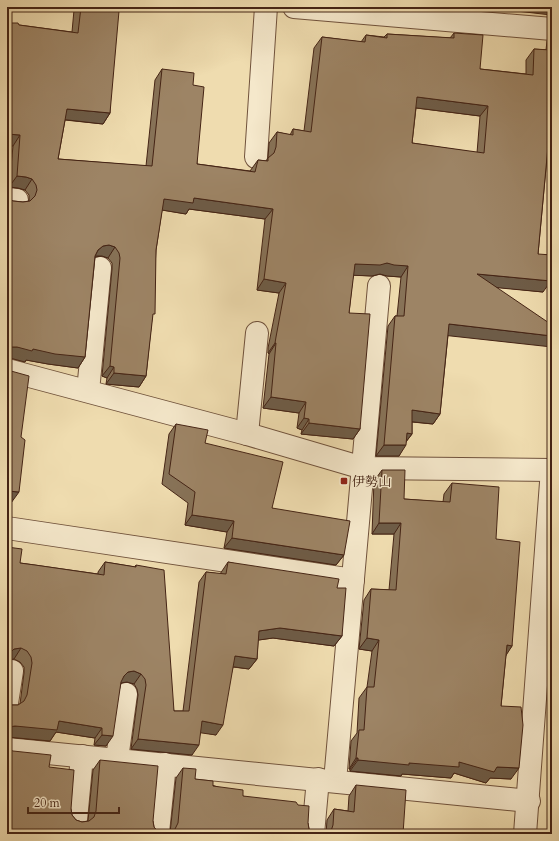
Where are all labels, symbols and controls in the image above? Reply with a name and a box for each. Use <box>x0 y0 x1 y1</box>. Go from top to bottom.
place label: 伊勢山 <box>352 473 391 491</box>
marker: 伊勢山 <box>339 476 349 486</box>
scale bar <box>28 789 119 815</box>
text: 20 m <box>34 795 61 811</box>

